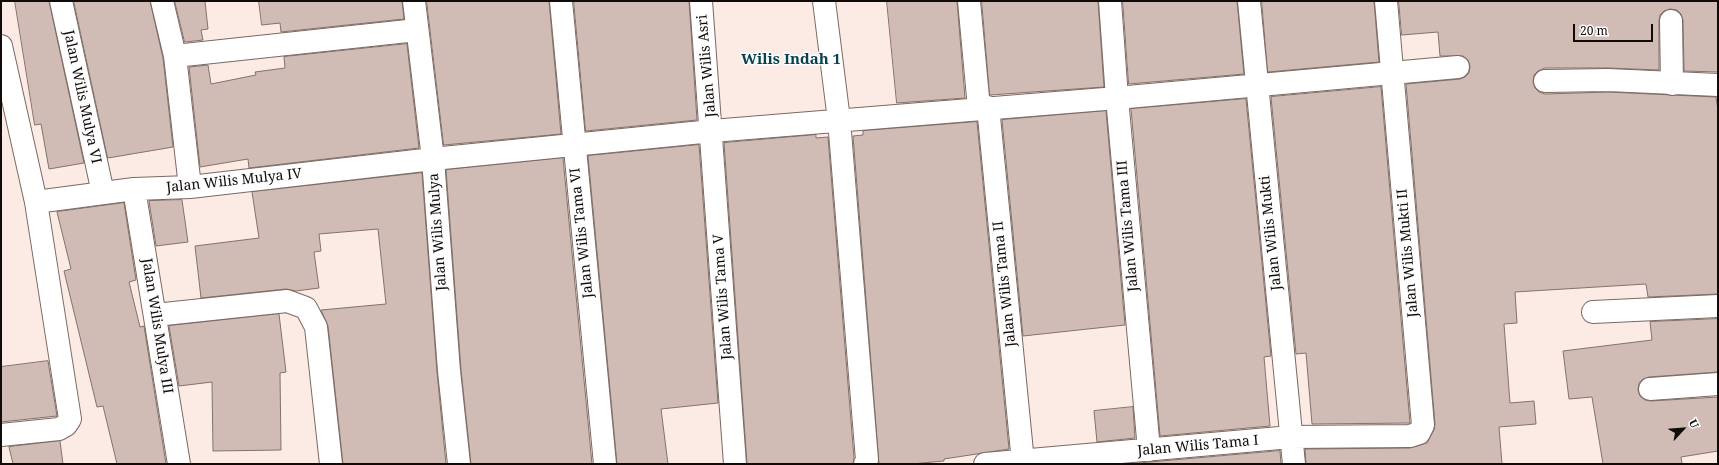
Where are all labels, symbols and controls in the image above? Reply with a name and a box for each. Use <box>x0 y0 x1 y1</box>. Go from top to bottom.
street label: Jalan Wilis Asri <box>694 14 720 118</box>
scale bar <box>1575 16 1655 42</box>
text: 20 m <box>1580 22 1608 39</box>
street label: Jalan Wilis Mulya VI <box>60 29 104 165</box>
district label: Wilis Indah 1 <box>741 51 841 69</box>
street label: Jalan Wilis Tama III <box>1114 160 1142 292</box>
street label: Jalan Wilis Mulya IV <box>165 166 303 196</box>
street label: Jalan Wilis Tama VI <box>567 167 597 299</box>
street label: Jalan Wilis Mulya <box>426 173 450 291</box>
street label: Jalan Wilis Mukti <box>1257 175 1285 291</box>
street label: Jalan Wilis Mukti II <box>1394 188 1422 318</box>
street label: Jalan Wilis Tama II <box>990 220 1020 348</box>
street label: Jalan Wilis Tama V <box>710 234 736 360</box>
street label: Jalan Wilis Mulya III <box>138 257 176 395</box>
north arrow <box>1663 409 1703 449</box>
text: U <box>1686 417 1703 431</box>
street label: Jalan Wilis Tama I <box>1137 432 1259 460</box>

